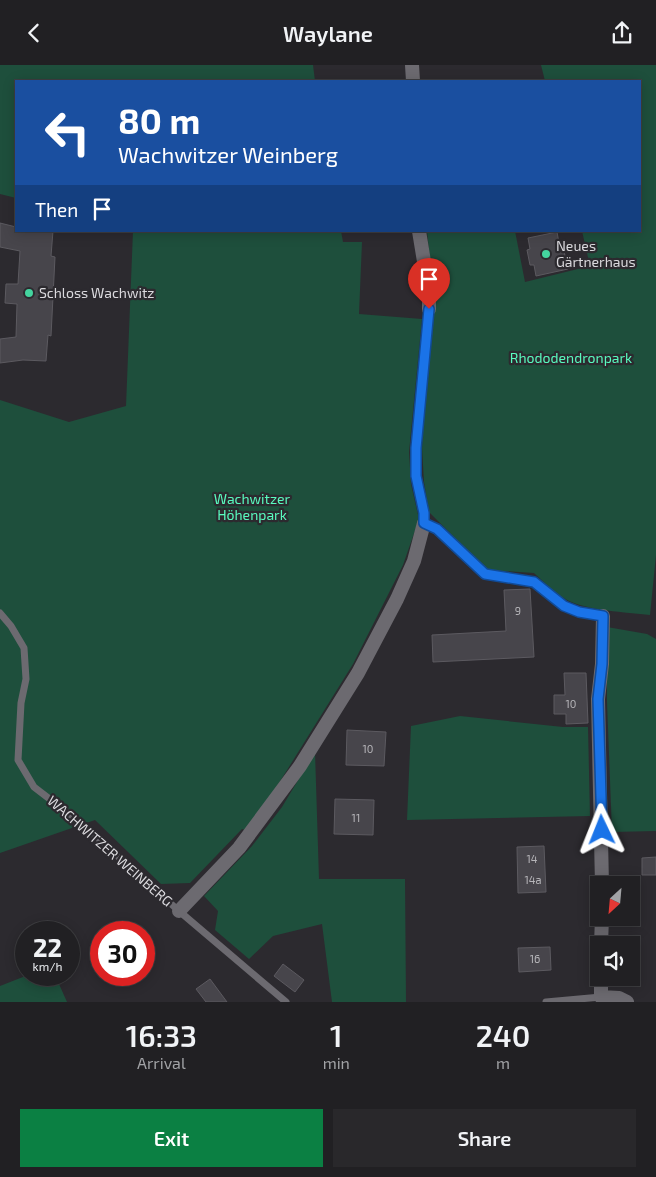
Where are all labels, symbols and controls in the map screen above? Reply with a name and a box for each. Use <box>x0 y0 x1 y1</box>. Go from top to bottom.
icon: back <box>20 19 48 47</box>
icon: share <box>608 19 636 47</box>
text: Waylane <box>283 20 373 46</box>
text: 80 m <box>118 99 200 141</box>
icon: left <box>35 100 100 165</box>
text: Wachwitzer Weinberg <box>118 141 338 167</box>
icon: arrive <box>88 195 116 223</box>
text: Then <box>35 198 78 221</box>
place label: Neues Gärtnerhaus <box>556 237 636 270</box>
marker: Neues Gärtnerhaus <box>540 248 552 260</box>
pin <box>408 258 450 309</box>
icon: arrive <box>415 265 443 293</box>
place label: Schloss Wachwitz <box>39 284 154 301</box>
marker: Schloss Wachwitz <box>23 287 35 299</box>
park label: Rhododendronpark <box>510 349 632 366</box>
park label: Wachwitzer Höhenpark <box>214 490 291 523</box>
house number: 9 <box>515 604 521 617</box>
house number: 10 <box>565 697 577 710</box>
house number: 10 <box>362 742 374 755</box>
street label: WACHWITZER WEINBERG <box>44 792 176 910</box>
position arrow <box>575 803 627 855</box>
house number: 11 <box>352 811 360 824</box>
house number: 14 <box>526 852 538 865</box>
house number: 14a <box>524 873 542 886</box>
north arrow <box>590 876 640 926</box>
map controls <box>590 876 640 986</box>
speed limit sign: 30 <box>90 921 155 986</box>
text: 22 <box>33 932 62 962</box>
button: sound <box>590 936 640 986</box>
house number: 16 <box>530 952 540 965</box>
text: km/h <box>33 959 62 973</box>
text: 16:33 <box>126 1017 197 1053</box>
text: 1 <box>330 1017 343 1053</box>
text: 240 <box>476 1017 530 1053</box>
text: Arrival <box>137 1053 186 1072</box>
text: min <box>323 1053 350 1072</box>
text: m <box>496 1053 510 1072</box>
button: Exit <box>20 1109 323 1167</box>
button: Share <box>333 1109 636 1167</box>

